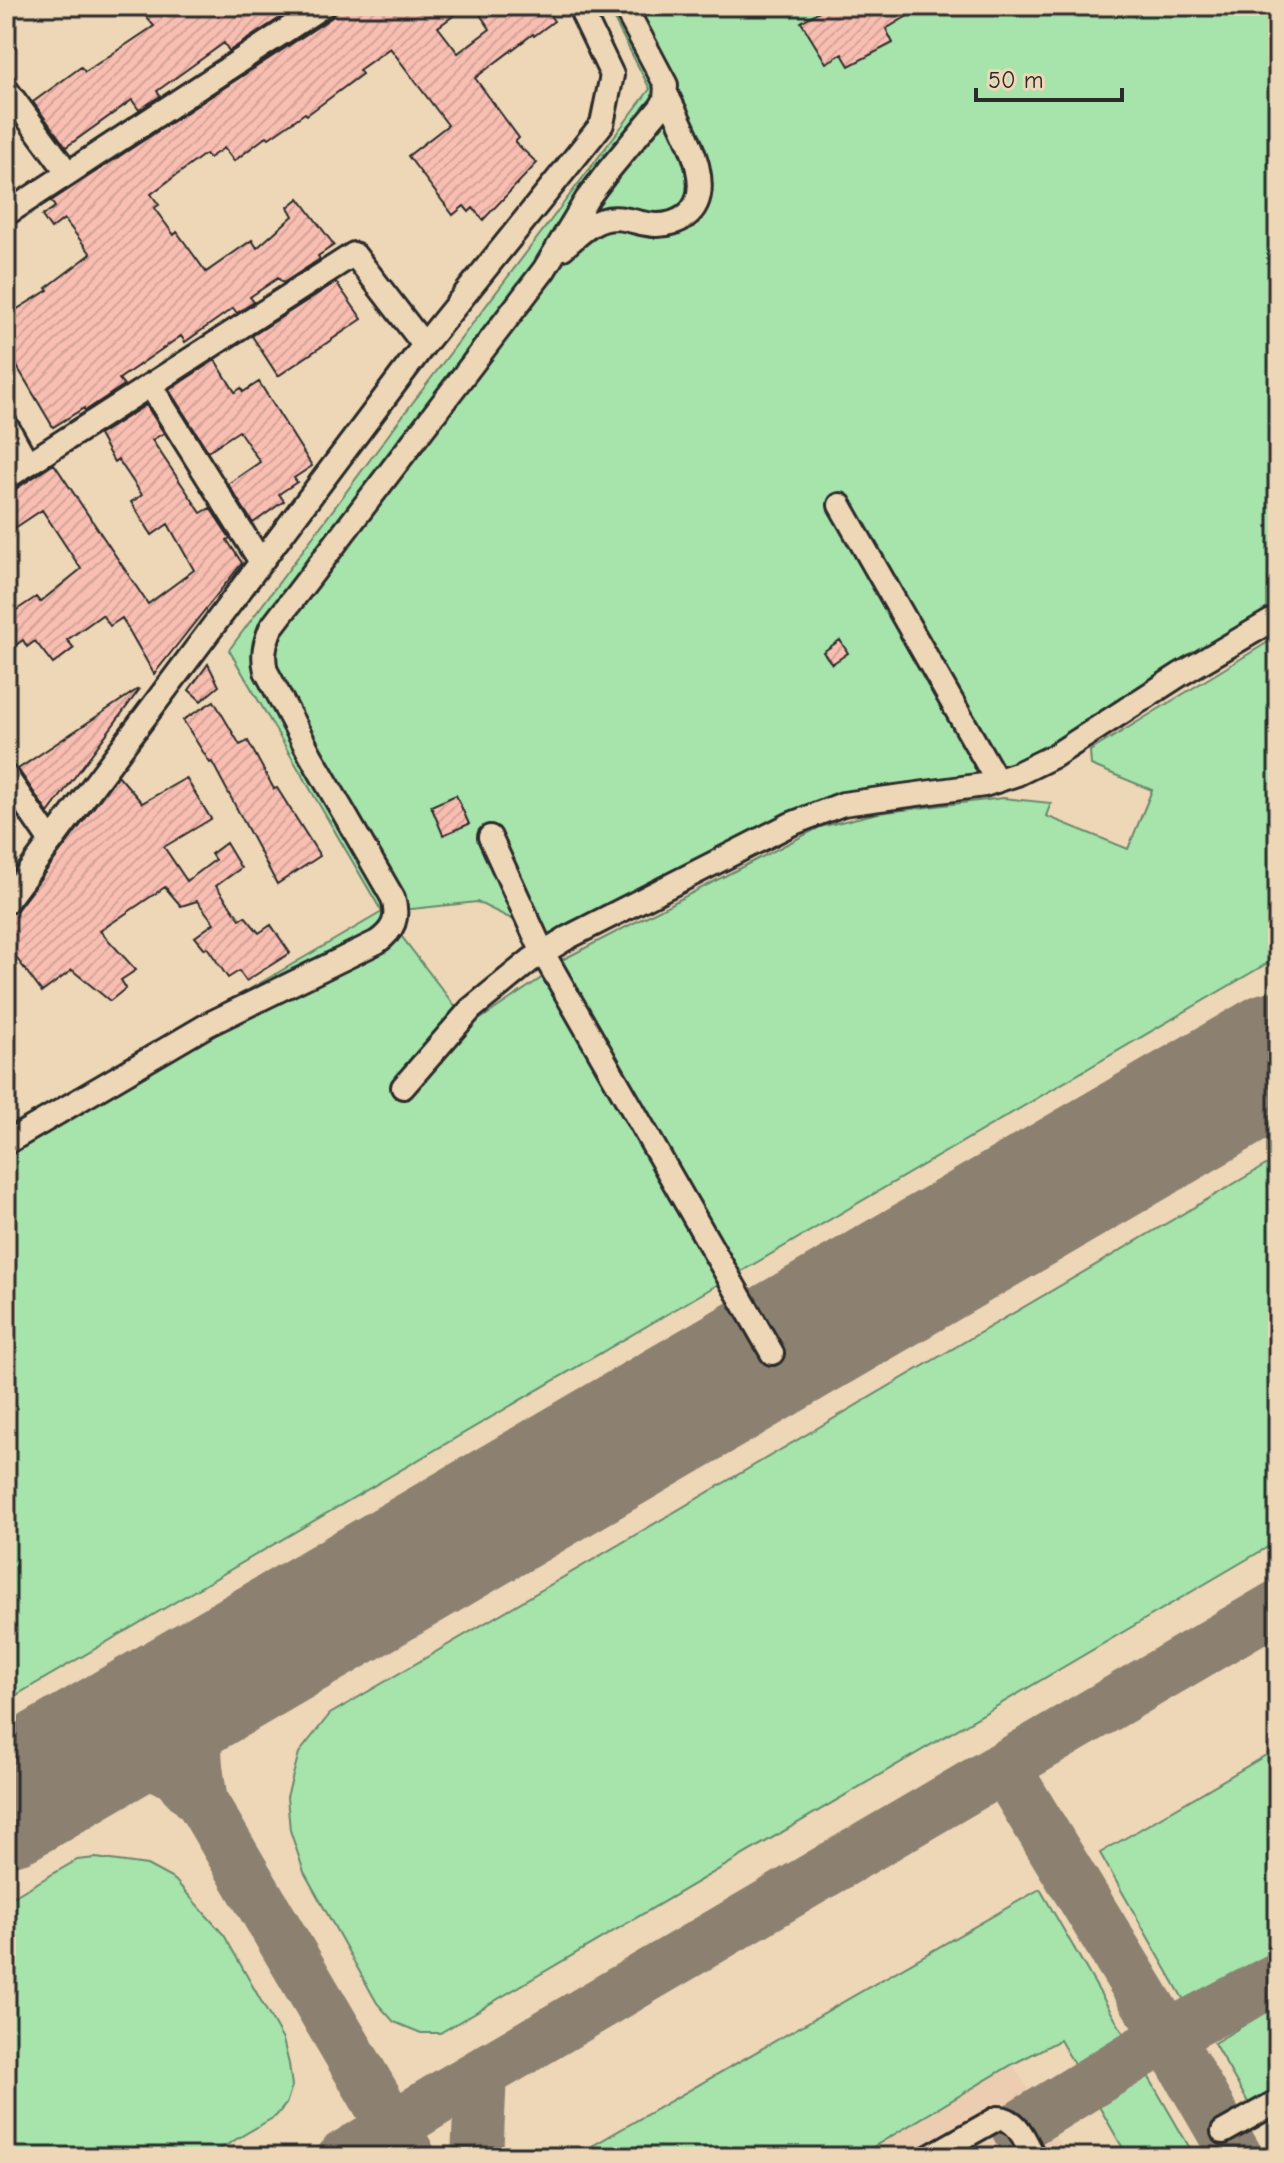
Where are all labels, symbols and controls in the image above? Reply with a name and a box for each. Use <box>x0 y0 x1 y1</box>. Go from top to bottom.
scale bar <box>976 52 1122 102</box>
text: 50 m <box>988 66 1044 94</box>

